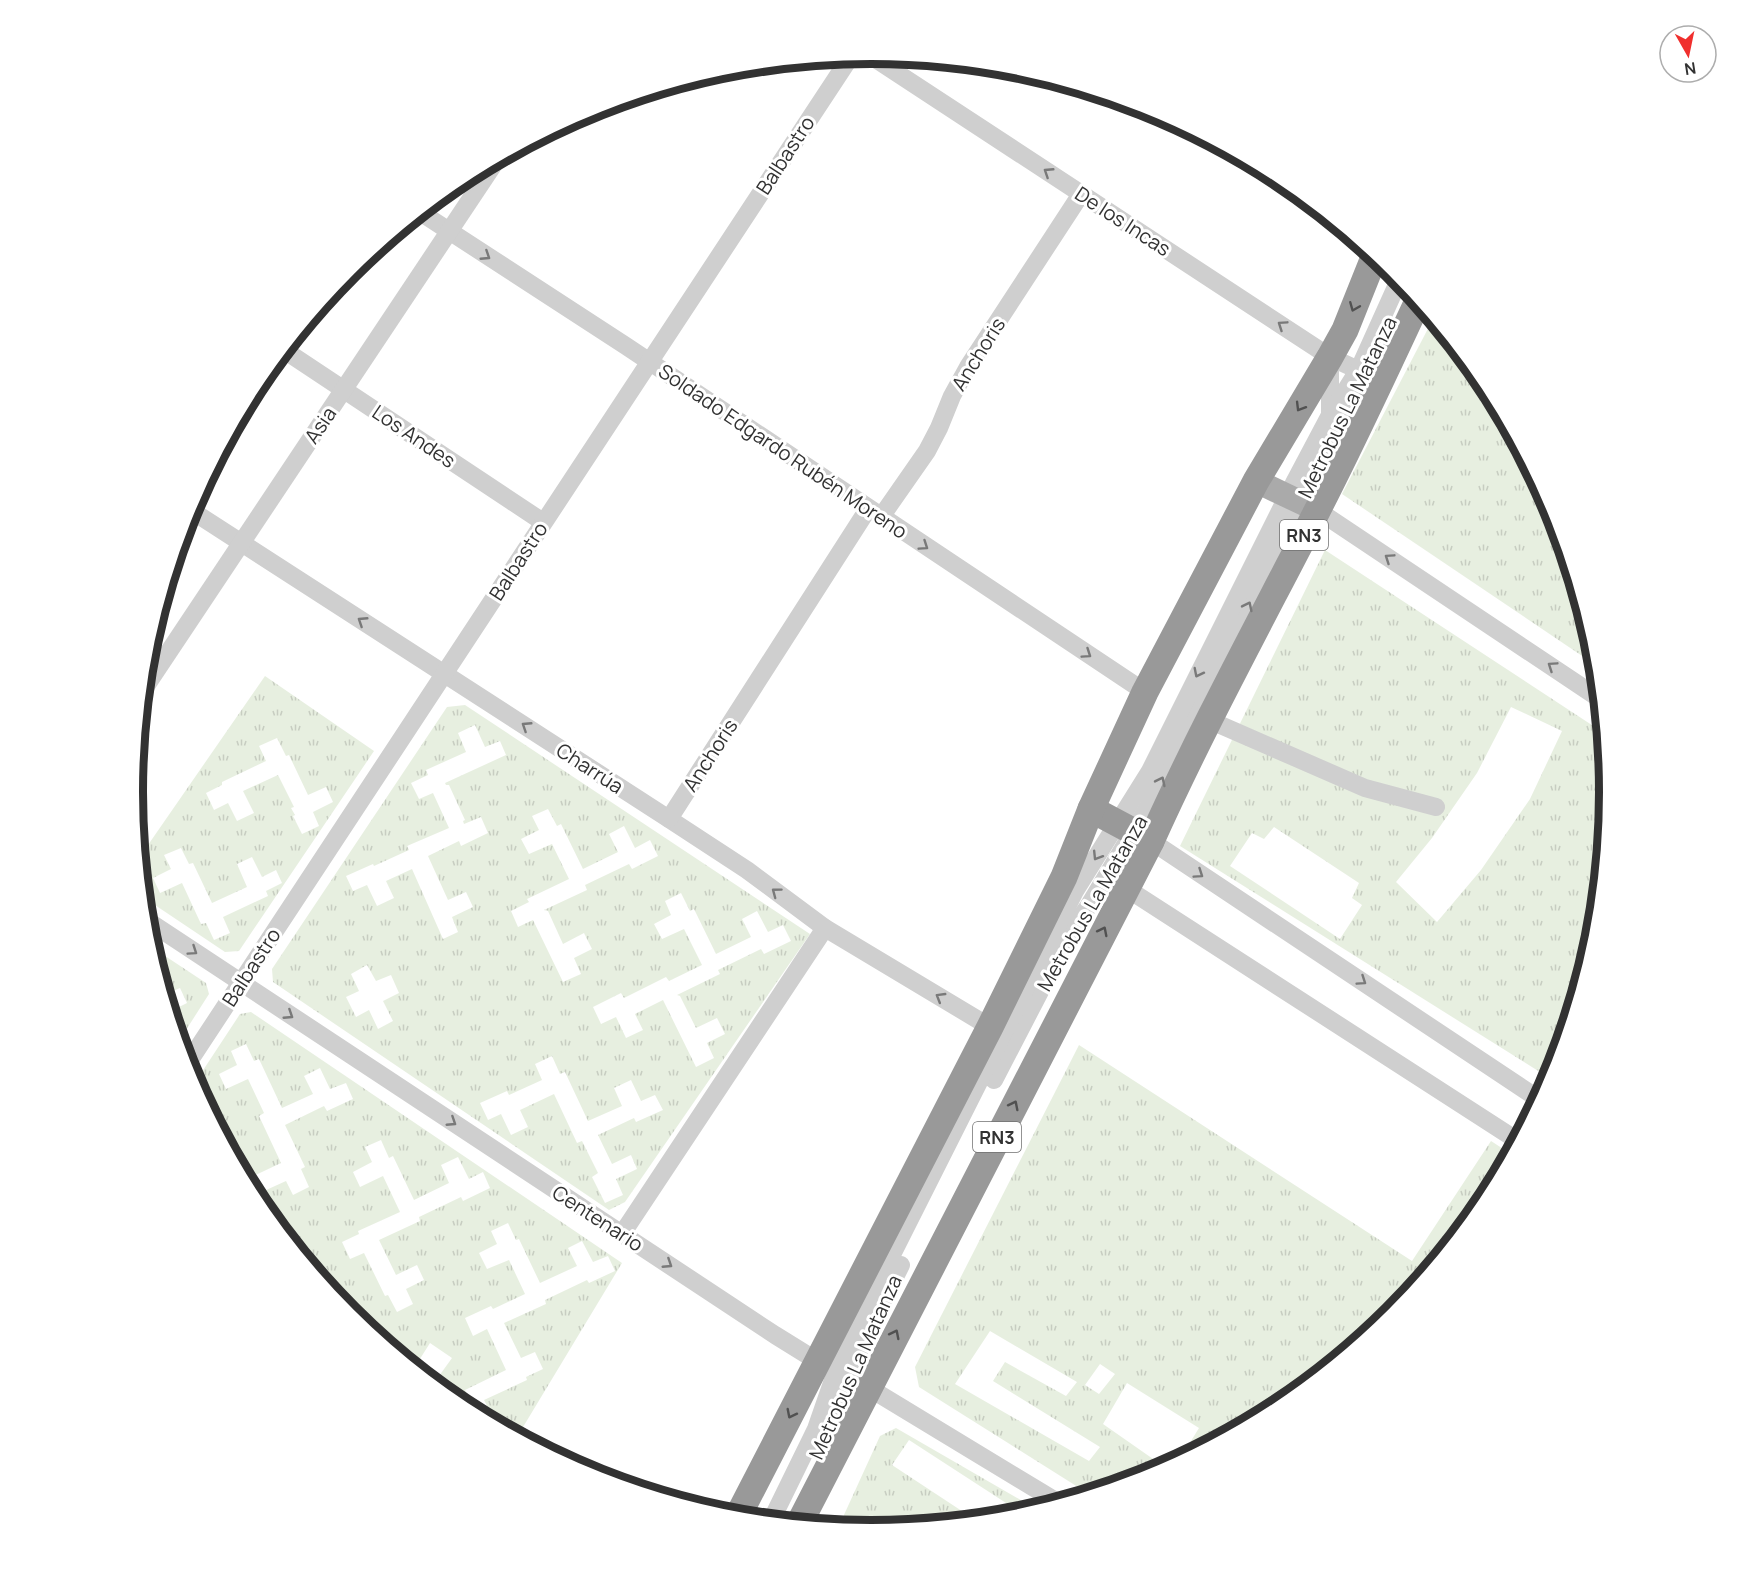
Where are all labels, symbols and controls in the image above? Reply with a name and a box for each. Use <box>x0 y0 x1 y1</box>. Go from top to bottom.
north arrow <box>1658 24 1718 84</box>
text: N <box>1683 57 1698 81</box>
street label: Balbastro <box>750 110 820 199</box>
one-way arrow <box>1044 168 1055 179</box>
street label: De los Incas <box>1070 180 1176 262</box>
one-way arrow <box>480 248 491 259</box>
one-way arrow <box>1349 301 1361 312</box>
street label: Anchoris <box>945 312 1011 396</box>
street label: Metrobus La Matanza <box>1291 312 1403 502</box>
one-way arrow <box>1277 321 1288 332</box>
street label: Soldado Edgardo Rubén Moreno <box>653 357 913 545</box>
street label: Los Andes <box>367 398 461 474</box>
street label: Asia <box>298 401 342 449</box>
one-way arrow <box>1296 401 1308 411</box>
street label: Balbastro <box>483 516 553 605</box>
road number: RN3 <box>1280 520 1328 550</box>
one-way arrow <box>918 539 929 550</box>
one-way arrow <box>1385 554 1396 565</box>
one-way arrow <box>1241 602 1252 613</box>
one-way arrow <box>358 616 368 628</box>
one-way arrow <box>1080 647 1091 658</box>
one-way arrow <box>1547 663 1558 674</box>
one-way arrow <box>1194 667 1205 678</box>
street label: Anchoris <box>676 713 744 797</box>
one-way arrow <box>522 722 532 734</box>
street label: Charrúa <box>551 736 629 800</box>
one-way arrow <box>1154 776 1166 787</box>
street label: Metrobus La Matanza <box>1031 810 1153 996</box>
one-way arrow <box>1092 850 1104 860</box>
one-way arrow <box>1193 866 1204 877</box>
one-way arrow <box>771 888 782 899</box>
street label: Balbastro <box>216 922 286 1011</box>
one-way arrow <box>1096 927 1107 938</box>
one-way arrow <box>186 944 197 955</box>
one-way arrow <box>1356 974 1366 986</box>
one-way arrow <box>936 992 946 1004</box>
one-way arrow <box>283 1008 294 1019</box>
one-way arrow <box>1006 1100 1018 1111</box>
one-way arrow <box>446 1115 456 1127</box>
road number: RN3 <box>973 1122 1021 1152</box>
street label: Centenario <box>547 1179 649 1258</box>
one-way arrow <box>661 1257 672 1268</box>
street label: Metrobus La Matanza <box>802 1271 908 1463</box>
one-way arrow <box>888 1329 900 1340</box>
one-way arrow <box>787 1408 798 1418</box>

